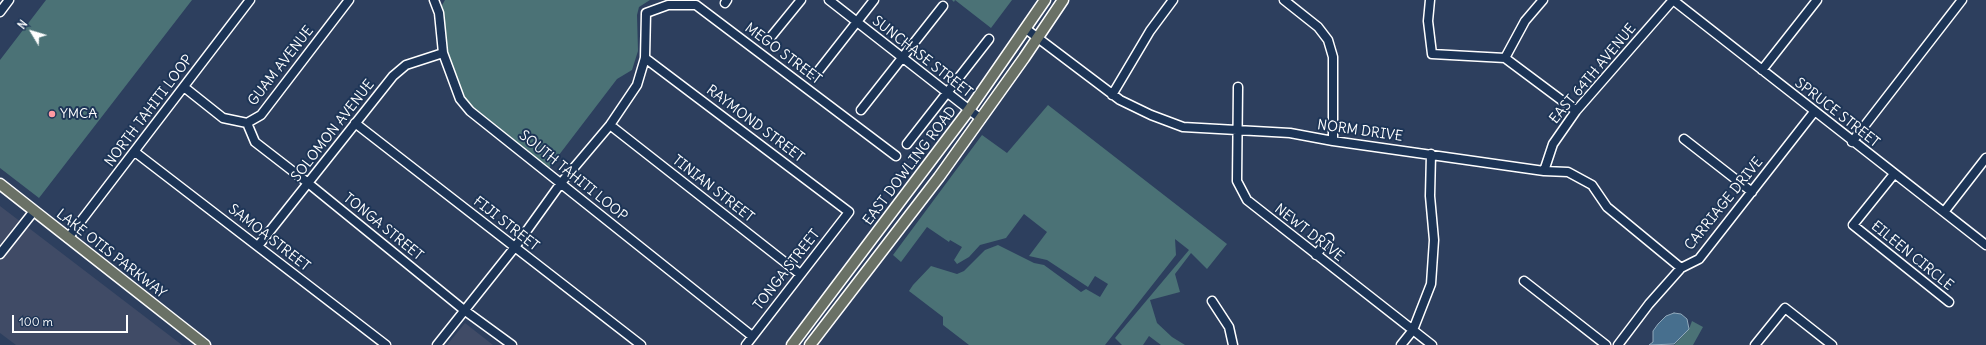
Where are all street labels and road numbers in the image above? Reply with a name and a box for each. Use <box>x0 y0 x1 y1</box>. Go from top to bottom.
street label: SUNCHASE STREET <box>869 13 975 101</box>
street label: MEGO STREET <box>741 20 825 88</box>
street label: EAST 64TH AVENUE <box>1546 21 1640 127</box>
street label: GUAM AVENUE <box>245 23 317 109</box>
street label: NORTH TAHITI LOOP <box>101 52 197 170</box>
street label: SPRUCE STREET <box>1791 75 1883 151</box>
street label: SOLOMON AVENUE <box>288 77 378 185</box>
street label: RAYMOND STREET <box>703 82 807 166</box>
street label: EAST DOWLING ROAD <box>860 103 960 229</box>
street label: NORM DRIVE <box>1316 117 1404 145</box>
street label: SOUTH TAHITI LOOP <box>515 127 631 225</box>
street label: TINIAN STREET <box>669 152 757 226</box>
street label: CARRIAGE DRIVE <box>1681 154 1767 254</box>
street label: TONGA STREET <box>340 190 426 264</box>
street label: FIJI STREET <box>470 193 542 255</box>
street label: SAMOA STREET <box>225 201 313 275</box>
street label: NEWT DRIVE <box>1271 201 1347 265</box>
street label: LAKE OTIS PARKWAY <box>53 206 169 302</box>
street label: EILEEN CIRCLE <box>1868 218 1956 294</box>
street label: TONGA STREET <box>750 226 824 314</box>

